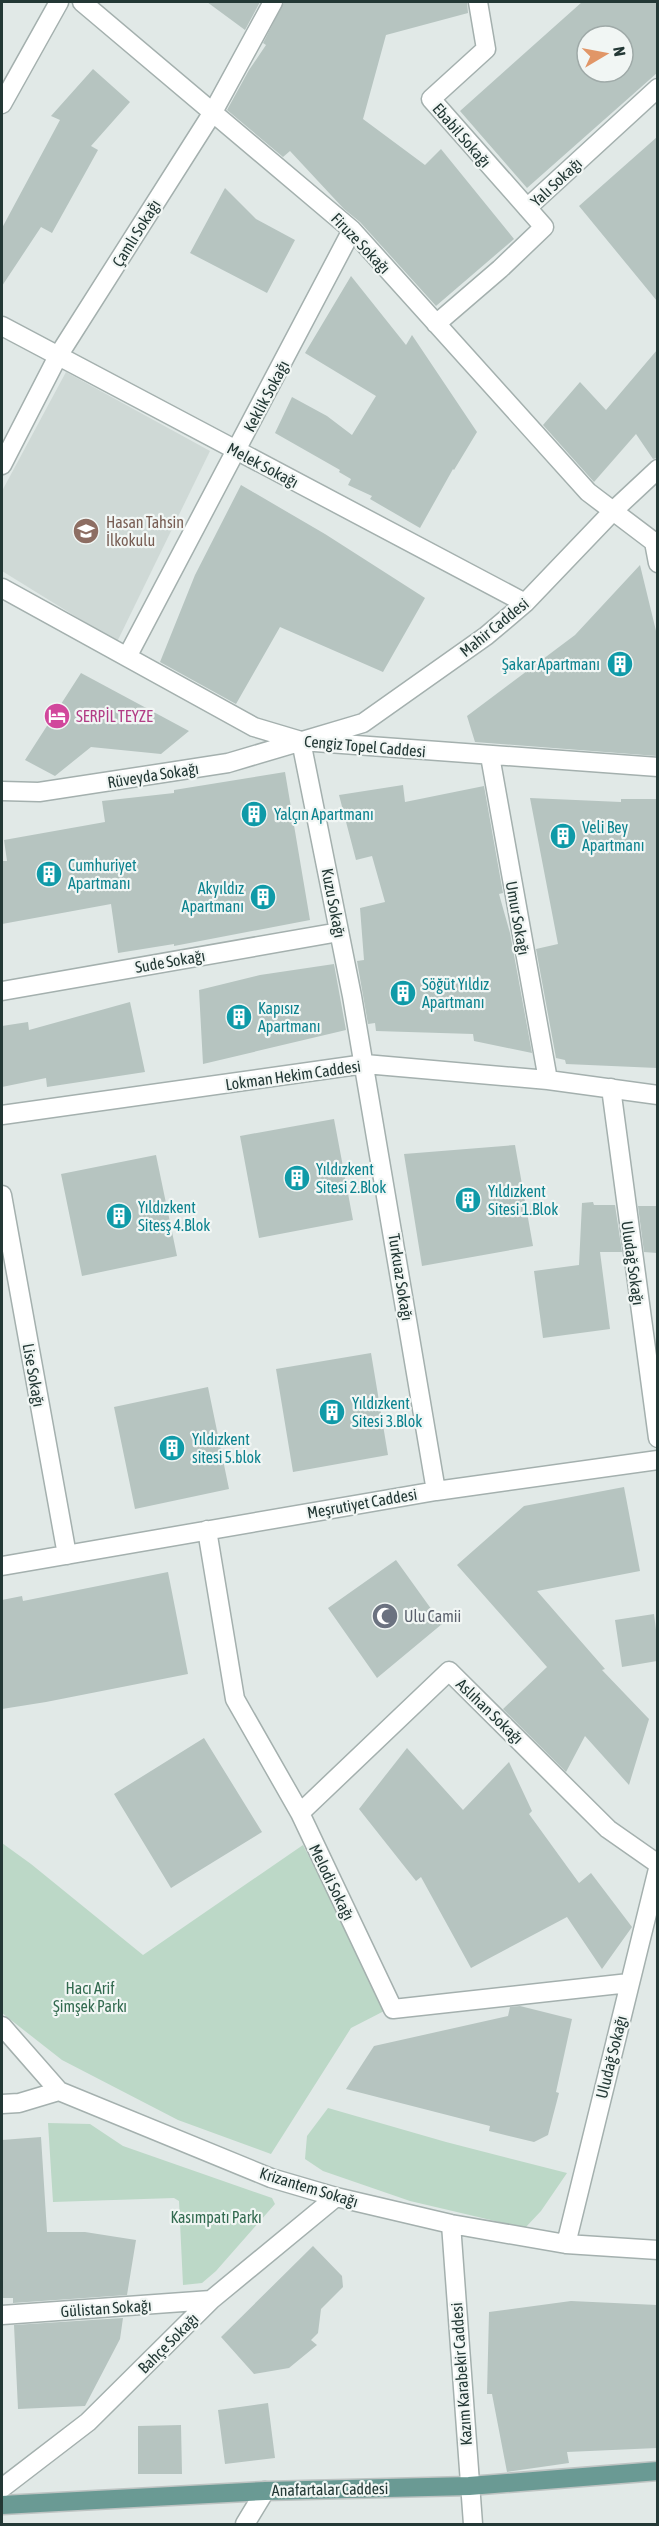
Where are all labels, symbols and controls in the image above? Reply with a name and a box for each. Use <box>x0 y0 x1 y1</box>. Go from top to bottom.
north arrow <box>575 24 635 84</box>
text: N <box>610 45 629 58</box>
street label: Ebabil Sokağı <box>429 99 495 171</box>
street label: Yalı Sokağı <box>527 154 586 211</box>
street label: Çamlı Sokağı <box>108 196 165 270</box>
street label: Firuze Sokağı <box>327 209 394 278</box>
street label: Keklik Sokağı <box>240 357 293 435</box>
street label: Melek Sokağı <box>224 439 302 492</box>
place label: Hasan Tahsin İlkokulu <box>106 513 184 549</box>
school or university icon: Hasan Tahsin İlkokulu <box>71 516 101 546</box>
street label: Mahir Caddesi <box>456 594 532 660</box>
building icon: Şakar Apartmanı <box>605 649 635 679</box>
place label: Şakar Apartmanı <box>502 655 600 674</box>
hotel icon: SERPİL TEYZE <box>42 701 72 731</box>
place label: SERPİL TEYZE <box>76 707 153 725</box>
street label: Cengiz Topel Caddesi <box>303 732 427 761</box>
street label: Rüveyda Sokağı <box>106 759 200 792</box>
building icon: Yalçın Apartmanı <box>239 799 269 829</box>
place label: Yalçın Apartmanı <box>274 805 374 824</box>
place label: Veli Bey Apartmanı <box>582 818 644 855</box>
building icon: Veli Bey Apartmanı <box>548 821 578 851</box>
place label: Cumhuriyet Apartmanı <box>68 856 137 893</box>
building icon: Cumhuriyet Apartmanı <box>34 859 64 889</box>
street label: Kuzu Sokağı <box>317 867 350 939</box>
place label: Akyıldız Apartmanı <box>182 879 244 916</box>
street label: Umur Sokağı <box>502 880 533 957</box>
building icon: Akyıldız Apartmanı <box>248 882 278 912</box>
street label: Sude Sokağı <box>134 946 207 977</box>
place label: Söğüt Yıldız Apartmanı <box>422 975 489 1012</box>
building icon: Söğüt Yıldız Apartmanı <box>388 978 418 1008</box>
place label: Kapısız Apartmanı <box>258 999 320 1036</box>
building icon: Kapısız Apartmanı <box>224 1002 254 1032</box>
street label: Lokman Hekim Caddesi <box>224 1057 362 1093</box>
place label: Yıldızkent Sitesi 2.Blok <box>316 1160 386 1196</box>
building icon: Yıldızkent Sitesi 2.Blok <box>282 1163 312 1193</box>
place label: Yıldızkent Sitesi 1.Blok <box>488 1182 558 1218</box>
building icon: Yıldızkent Sitesi 1.Blok <box>453 1185 483 1215</box>
place label: Yıldızkent Sitesş 4.Blok <box>138 1198 210 1235</box>
building icon: Yıldızkent Sitesş 4.Blok <box>104 1201 134 1231</box>
street label: Uludağ Sokağı <box>617 1220 648 1306</box>
street label: Turkuaz Sokağı <box>384 1232 417 1322</box>
street label: Lise Sokağı <box>19 1342 48 1408</box>
place label: Yıldızkent Sitesi 3.Blok <box>352 1394 422 1430</box>
building icon: Yıldızkent Sitesi 3.Blok <box>317 1397 347 1427</box>
place label: Yıldızkent sitesi 5.blok <box>192 1430 261 1466</box>
building icon: Yıldızkent sitesi 5.blok <box>157 1433 187 1463</box>
street label: Meşrutiyet Caddesi <box>306 1484 419 1523</box>
mosque icon: Ulu Camii <box>370 1601 400 1631</box>
place label: Ulu Camii <box>404 1607 461 1625</box>
street label: Aslıhan Sokağı <box>452 1675 527 1748</box>
street label: Melodi Sokağı <box>305 1841 358 1923</box>
park label: Hacı Arif Şimşek Parkı <box>53 1979 127 2016</box>
street label: Uludağ Sokağı <box>592 2014 631 2101</box>
street label: Krizantem Sokağı <box>257 2163 360 2211</box>
park label: Kasımpatı Parkı <box>170 2208 262 2227</box>
street label: Gülistan Sokağı <box>60 2296 152 2321</box>
street label: Kazım Karabekir Caddesi <box>447 2302 475 2446</box>
street label: Bahçe Sokağı <box>134 2309 202 2377</box>
street label: Anafartalar Caddesi <box>272 2479 388 2499</box>

